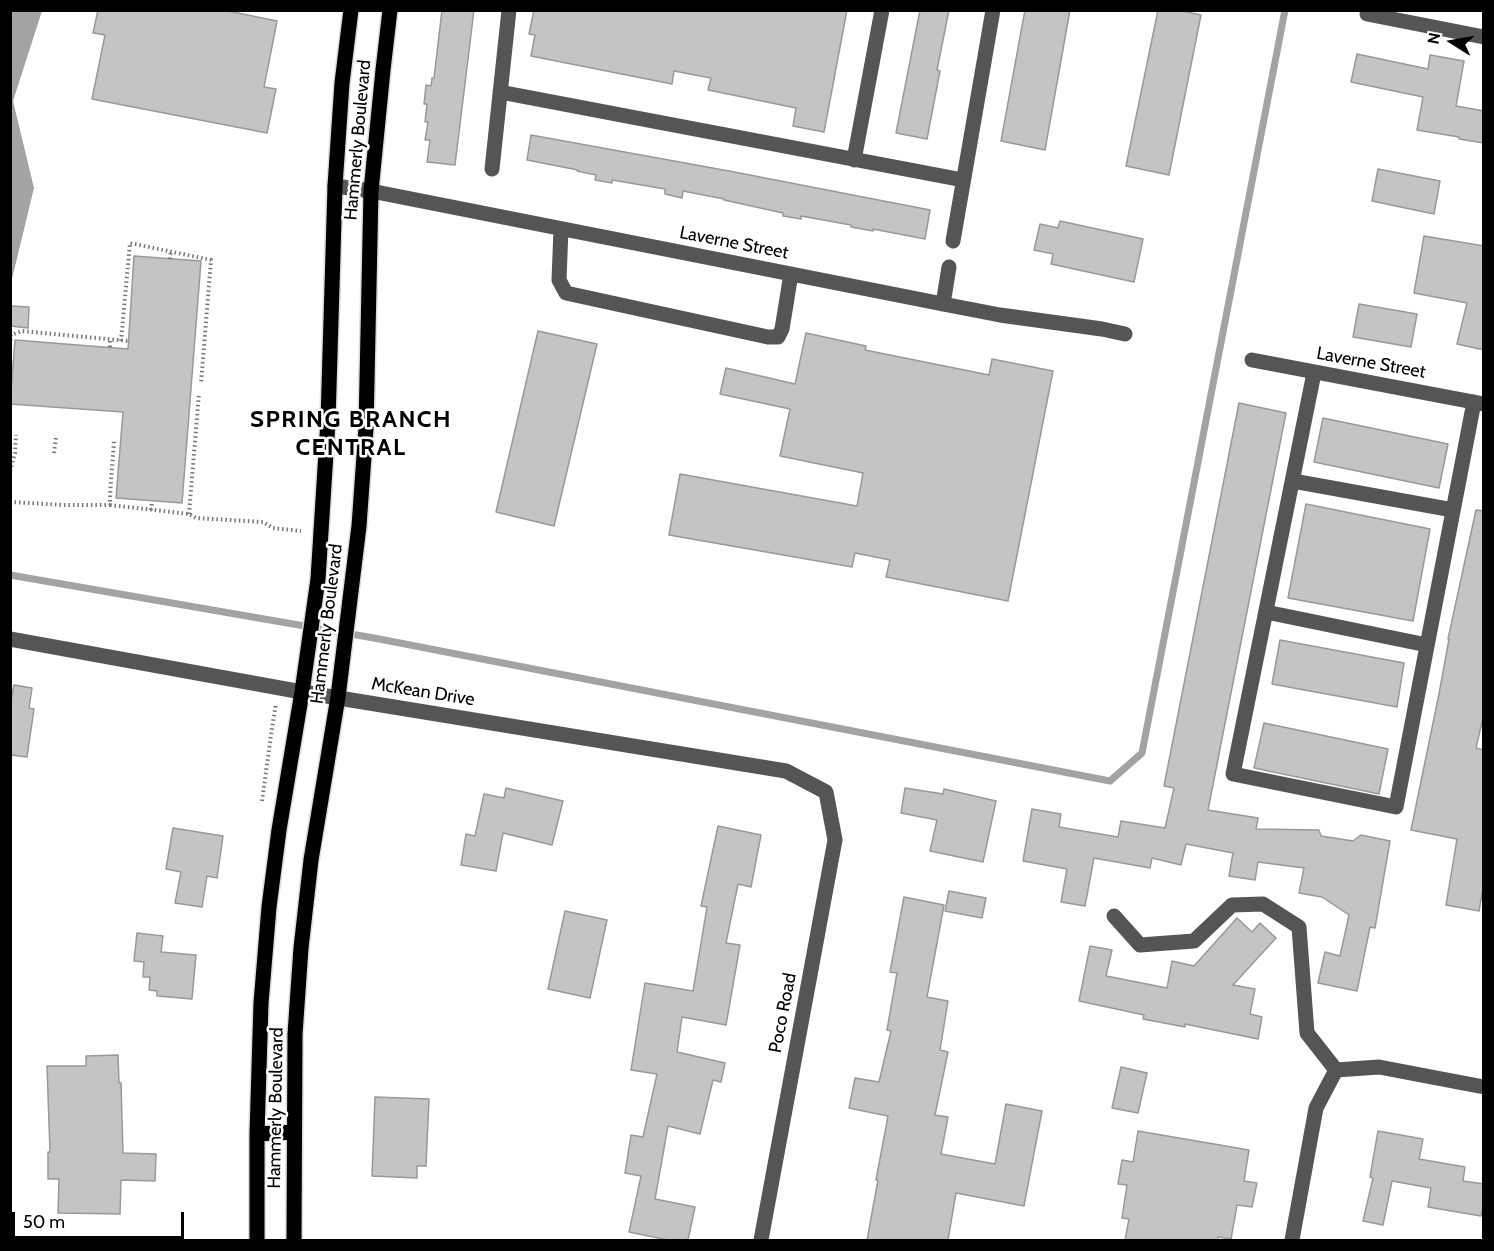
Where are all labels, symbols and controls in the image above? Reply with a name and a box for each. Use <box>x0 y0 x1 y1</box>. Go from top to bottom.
north arrow <box>1422 12 1482 72</box>
text: N <box>1423 31 1444 46</box>
street label: Hammerly Boulevard <box>340 59 376 221</box>
street label: Laverne Street <box>678 222 790 264</box>
street label: Laverne Street <box>1315 343 1427 383</box>
district label: SPRING BRANCH CENTRAL <box>250 406 452 462</box>
street label: Hammerly Boulevard <box>306 543 348 705</box>
street label: McKean Drive <box>370 673 476 711</box>
street label: Poco Road <box>765 971 801 1055</box>
street label: Hammerly Boulevard <box>264 1027 288 1189</box>
scale bar <box>15 1200 188 1238</box>
text: 50 m <box>23 1211 65 1233</box>

